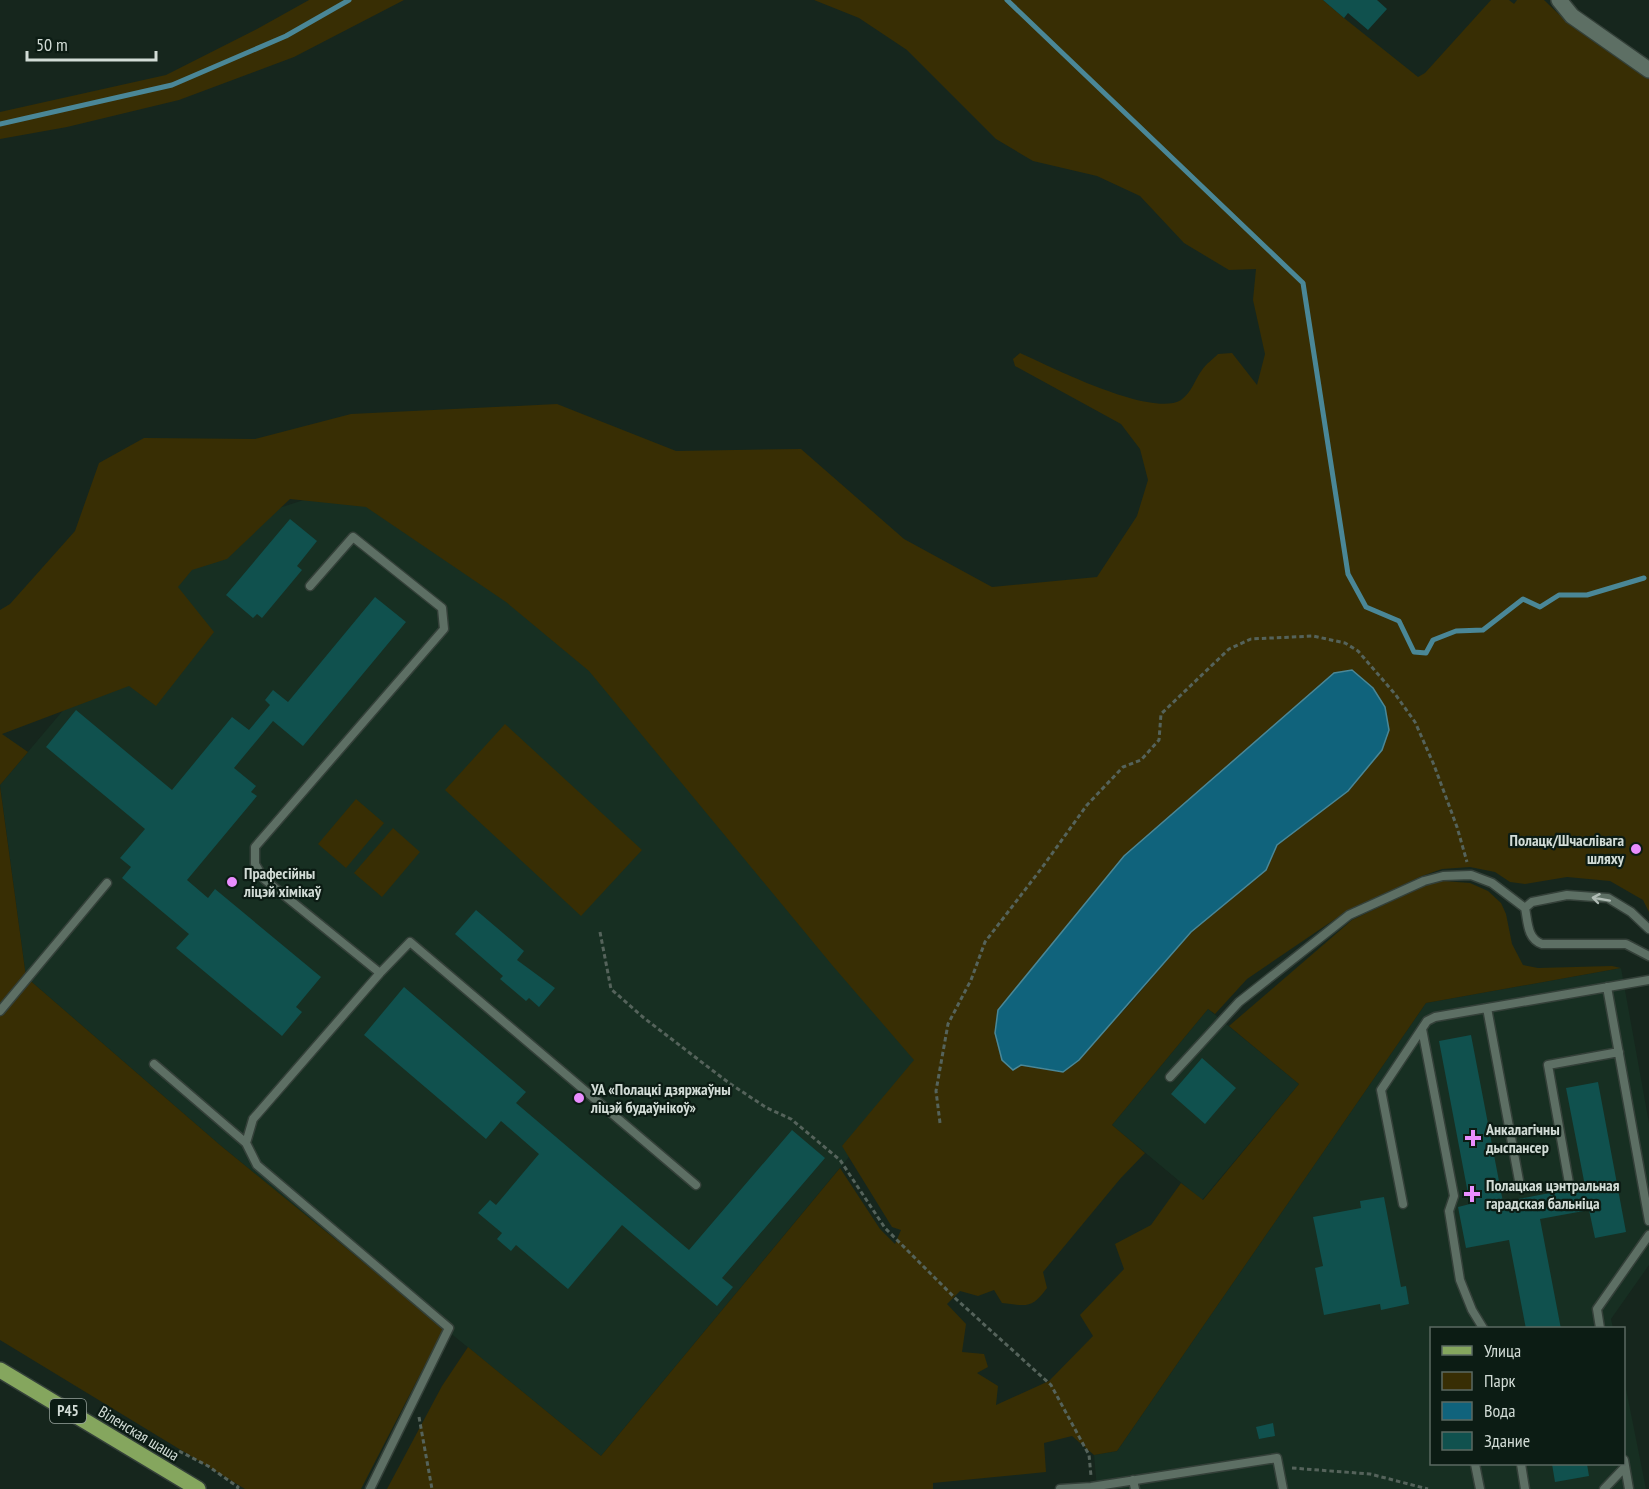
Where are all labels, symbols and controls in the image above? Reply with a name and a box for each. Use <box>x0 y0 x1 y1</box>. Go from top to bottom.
scale bar <box>27 24 156 62</box>
text: 50 m <box>36 33 68 56</box>
place label: Полацк/Шчаслівага шляху <box>1510 830 1625 868</box>
marker: Полацк/Шчаслівага шляху <box>1629 842 1643 856</box>
place label: Прафесійны ліцэй хімікаў <box>243 863 322 901</box>
marker: Прафесійны ліцэй хімікаў <box>225 875 239 889</box>
one-way arrow <box>1592 893 1611 904</box>
place label: УА «Полацкі дзяржаўны ліцэй будаўнікоў» <box>590 1079 731 1117</box>
marker: УА «Полацкі дзяржаўны ліцэй будаўнікоў» <box>572 1091 586 1105</box>
place label: Анкалагічны дыспансер <box>1485 1119 1560 1157</box>
marker: Анкалагічны дыспансер <box>1464 1129 1482 1147</box>
place label: Полацкая цэнтральная гарадская бальніца <box>1486 1175 1620 1213</box>
marker: Полацкая цэнтральная гарадская бальніца <box>1463 1185 1481 1203</box>
legend <box>1430 1327 1625 1465</box>
text: Улица <box>1484 1339 1521 1362</box>
text: Парк <box>1484 1369 1515 1392</box>
road number: Р45 <box>50 1399 86 1423</box>
text: Вода <box>1484 1399 1515 1422</box>
street label: Віленская шаша <box>95 1401 183 1465</box>
text: Здание <box>1484 1429 1530 1452</box>

